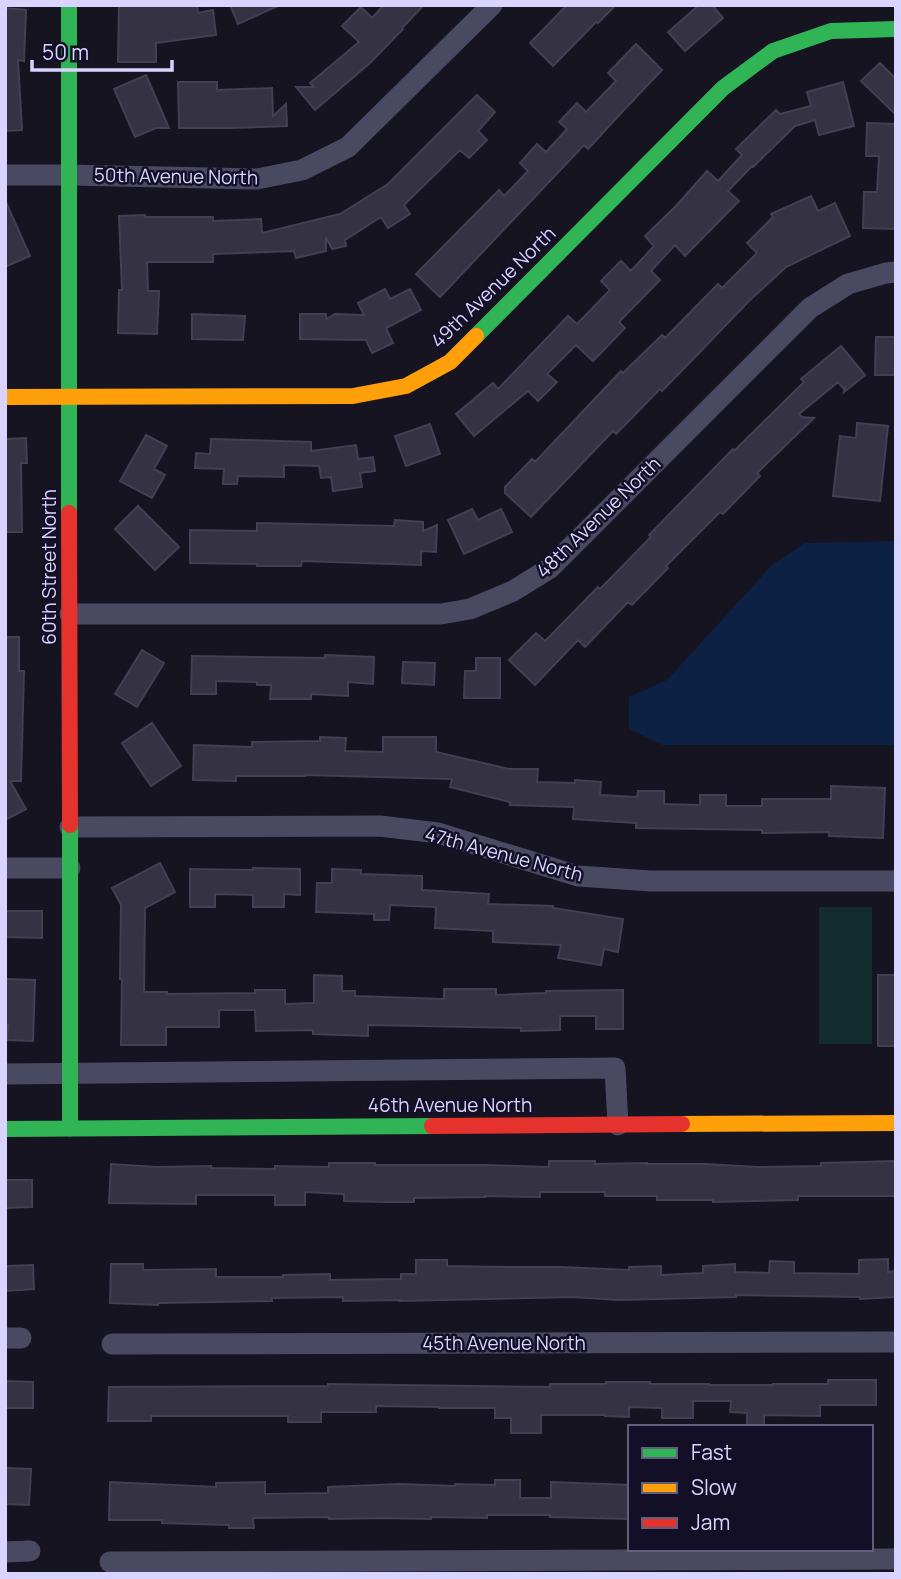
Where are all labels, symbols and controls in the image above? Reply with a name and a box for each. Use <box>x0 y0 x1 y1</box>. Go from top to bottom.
scale bar <box>32 28 172 72</box>
text: 50 m <box>42 38 89 66</box>
street label: 50th Avenue North <box>94 162 258 190</box>
street label: 49th Avenue North <box>425 221 561 353</box>
street label: 48th Avenue North <box>530 451 666 583</box>
street label: 60th Street North <box>36 489 62 645</box>
street label: 47th Avenue North <box>422 820 586 888</box>
street label: 46th Avenue North <box>368 1092 532 1118</box>
street label: 45th Avenue North <box>422 1330 586 1356</box>
legend <box>628 1425 873 1551</box>
text: Fast <box>691 1438 732 1466</box>
text: Slow <box>691 1473 737 1501</box>
text: Jam <box>691 1508 730 1536</box>

